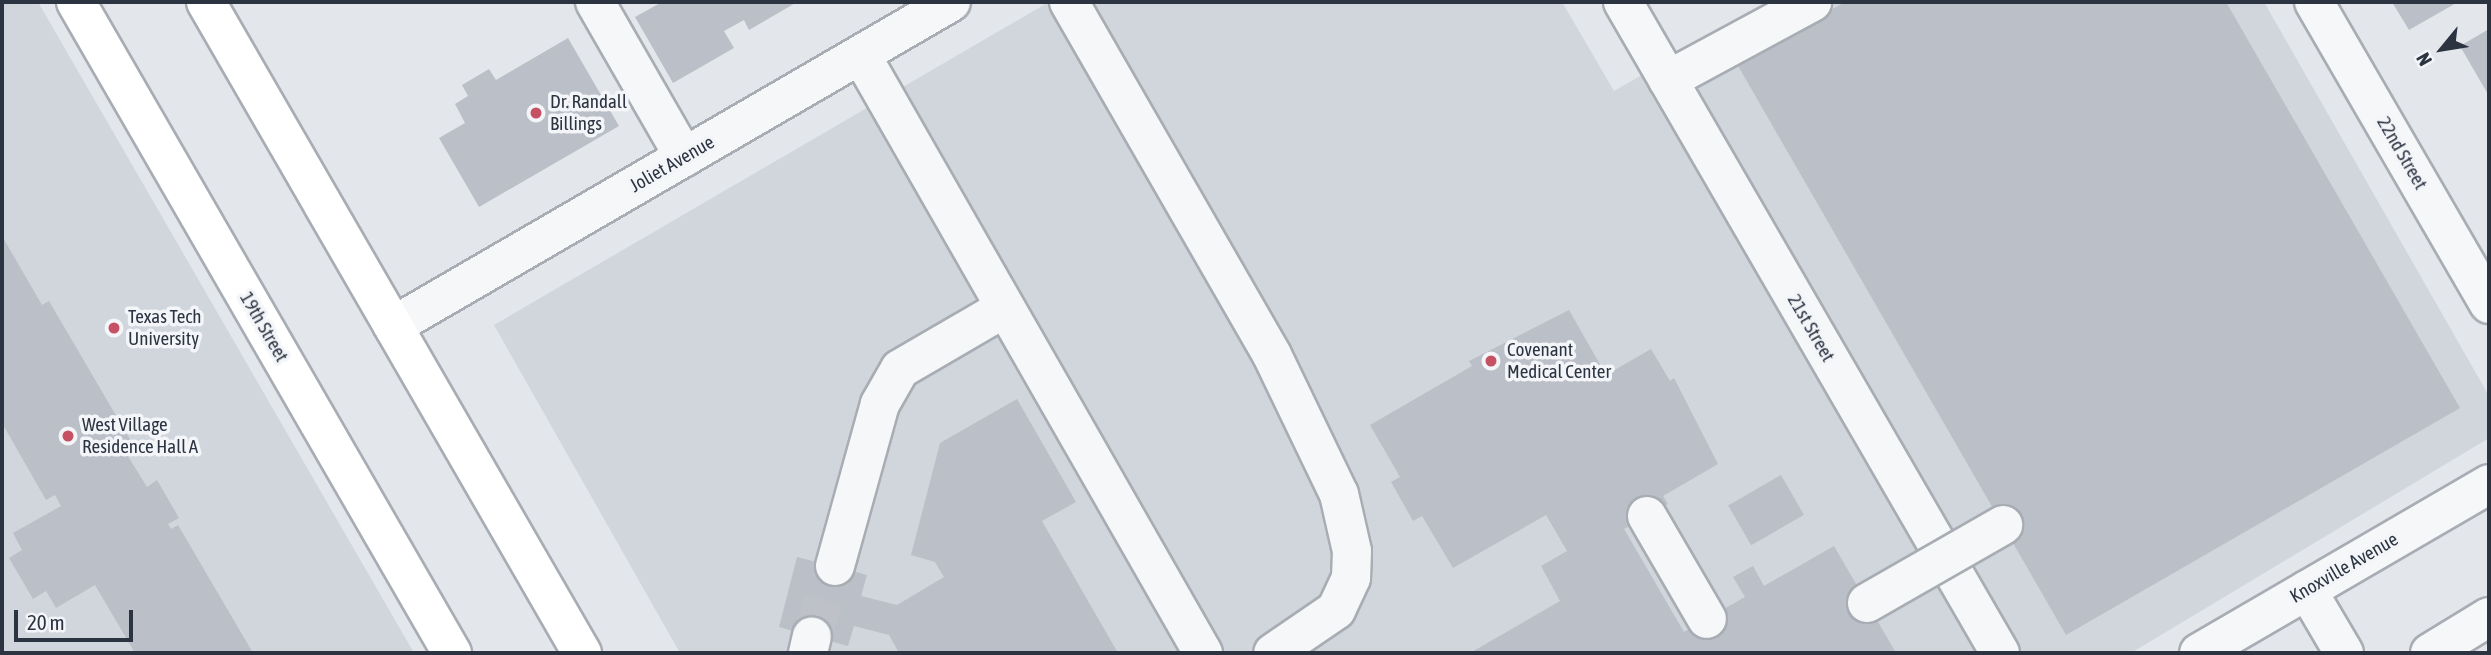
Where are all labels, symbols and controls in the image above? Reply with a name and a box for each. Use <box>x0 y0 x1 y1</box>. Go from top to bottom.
north arrow <box>2407 14 2477 84</box>
text: N <box>2411 49 2436 70</box>
place label: Dr. Randall Billings <box>550 91 627 135</box>
marker: Dr. Randall Billings <box>528 105 544 121</box>
street label: 22nd Street <box>2372 112 2432 194</box>
street label: Joliet Avenue <box>626 131 718 197</box>
street label: 19th Street <box>235 288 293 366</box>
street label: 21st Street <box>1783 290 1839 366</box>
place label: Texas Tech University <box>128 306 201 350</box>
marker: Texas Tech University <box>106 320 122 336</box>
place label: Covenant Medical Center <box>1507 339 1611 383</box>
marker: Covenant Medical Center <box>1481 351 1501 371</box>
place label: West Village Residence Hall A <box>82 414 198 458</box>
marker: West Village Residence Hall A <box>60 428 76 444</box>
street label: Knoxville Avenue <box>2286 528 2402 608</box>
scale bar <box>18 596 136 640</box>
text: 20 m <box>27 610 65 634</box>

